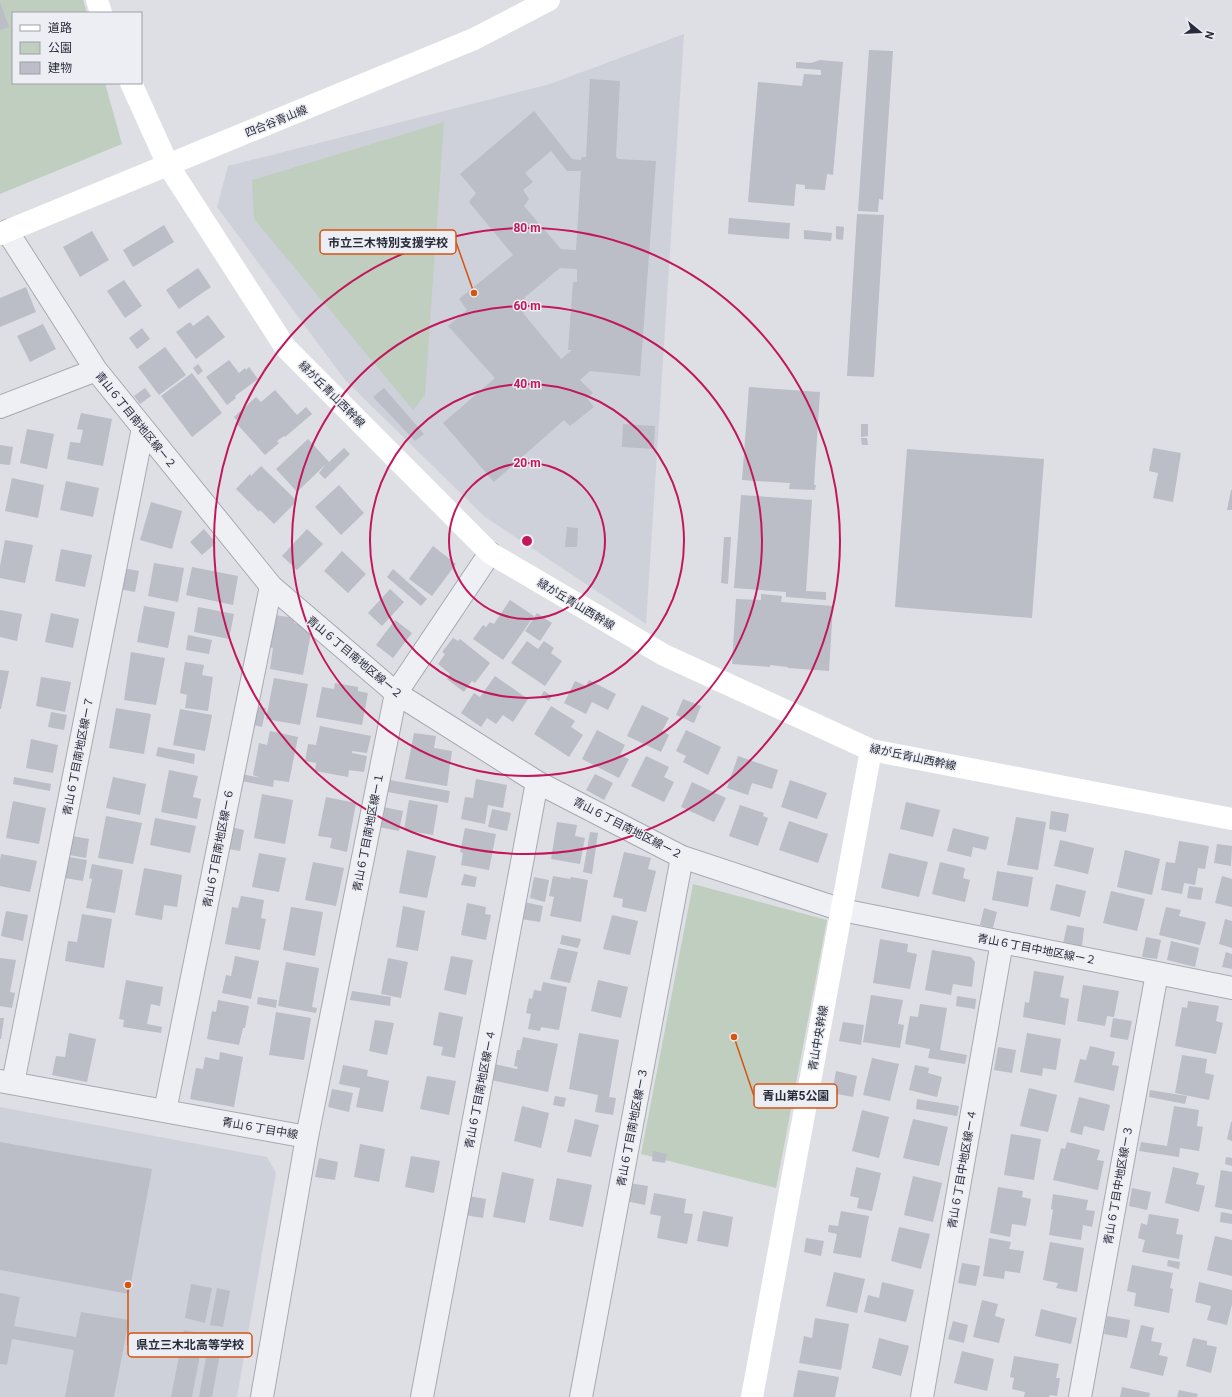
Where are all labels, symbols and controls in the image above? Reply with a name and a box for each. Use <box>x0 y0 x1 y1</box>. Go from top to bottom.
legend <box>12 12 142 84</box>
north arrow <box>1180 12 1220 52</box>
text: 道路 <box>48 21 72 35</box>
text: N <box>1202 29 1216 41</box>
text: 公園 <box>48 41 72 55</box>
text: 建物 <box>48 61 72 75</box>
street label: 四合谷青山線 <box>243 103 309 140</box>
text: 80 m <box>513 221 541 235</box>
callout: 市立三木特別支援学校 <box>320 230 456 254</box>
text: 市立三木特別支援学校 <box>328 236 448 250</box>
text: 60 m <box>513 299 541 313</box>
street label: 緑が丘青山西幹線 <box>296 359 367 430</box>
street label: 青山６丁目南地区線ー２ <box>92 369 179 471</box>
text: 40 m <box>513 377 541 391</box>
text: 20 m <box>513 456 541 470</box>
centre of rings <box>520 534 534 548</box>
street label: 緑が丘青山西幹線 <box>535 576 617 633</box>
street label: 青山６丁目南地区線ー２ <box>304 614 405 701</box>
street label: 青山６丁目南地区線ー７ <box>61 695 96 817</box>
street label: 緑が丘青山西幹線 <box>869 742 957 773</box>
street label: 青山６丁目南地区線ー１ <box>351 771 386 893</box>
street label: 青山６丁目南地区線ー６ <box>201 787 236 909</box>
street label: 青山６丁目南地区線ー２ <box>571 795 685 862</box>
street label: 青山６丁目中地区線ー２ <box>976 932 1098 967</box>
street label: 青山中央幹線 <box>806 1004 831 1072</box>
street label: 青山６丁目南地区線ー４ <box>463 1028 498 1150</box>
street label: 青山６丁目南地区線ー３ <box>615 1066 650 1188</box>
callout: 青山第5公園 <box>754 1084 837 1108</box>
text: 青山第5公園 <box>763 1089 829 1103</box>
street label: 青山６丁目中地区線ー４ <box>946 1108 979 1230</box>
street label: 青山６丁目中線 <box>221 1115 299 1142</box>
street label: 青山６丁目中地区線ー３ <box>1102 1124 1135 1246</box>
callout: 県立三木北高等学校 <box>128 1333 252 1357</box>
text: 県立三木北高等学校 <box>136 1338 244 1352</box>

